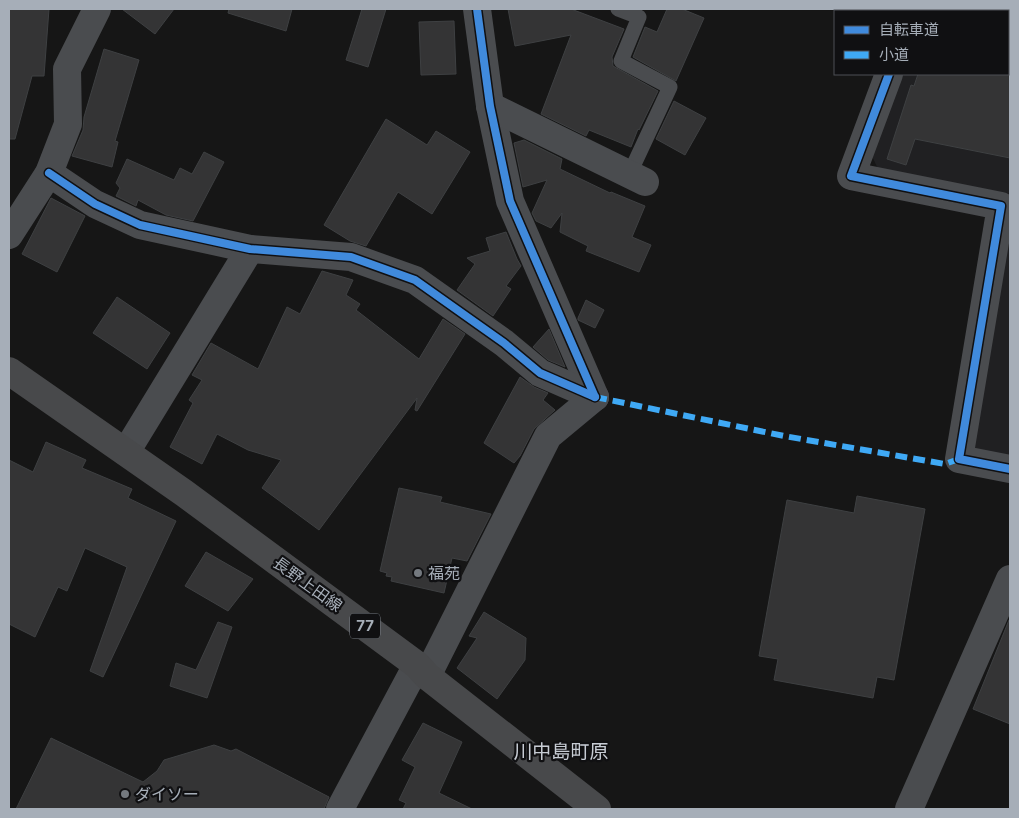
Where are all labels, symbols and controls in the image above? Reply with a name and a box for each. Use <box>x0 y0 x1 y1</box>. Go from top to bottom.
legend <box>834 10 1009 75</box>
text: 自転車道 <box>879 20 939 39</box>
text: 小道 <box>879 45 909 64</box>
street label: 長野上田線 <box>270 552 346 616</box>
place label: 福苑 <box>428 563 460 583</box>
marker: 福苑 <box>412 567 424 579</box>
road number: 77 <box>350 614 380 638</box>
district label: 川中島町原 <box>513 740 609 763</box>
place label: ダイソー <box>135 784 199 804</box>
marker: ダイソー <box>119 788 131 800</box>

